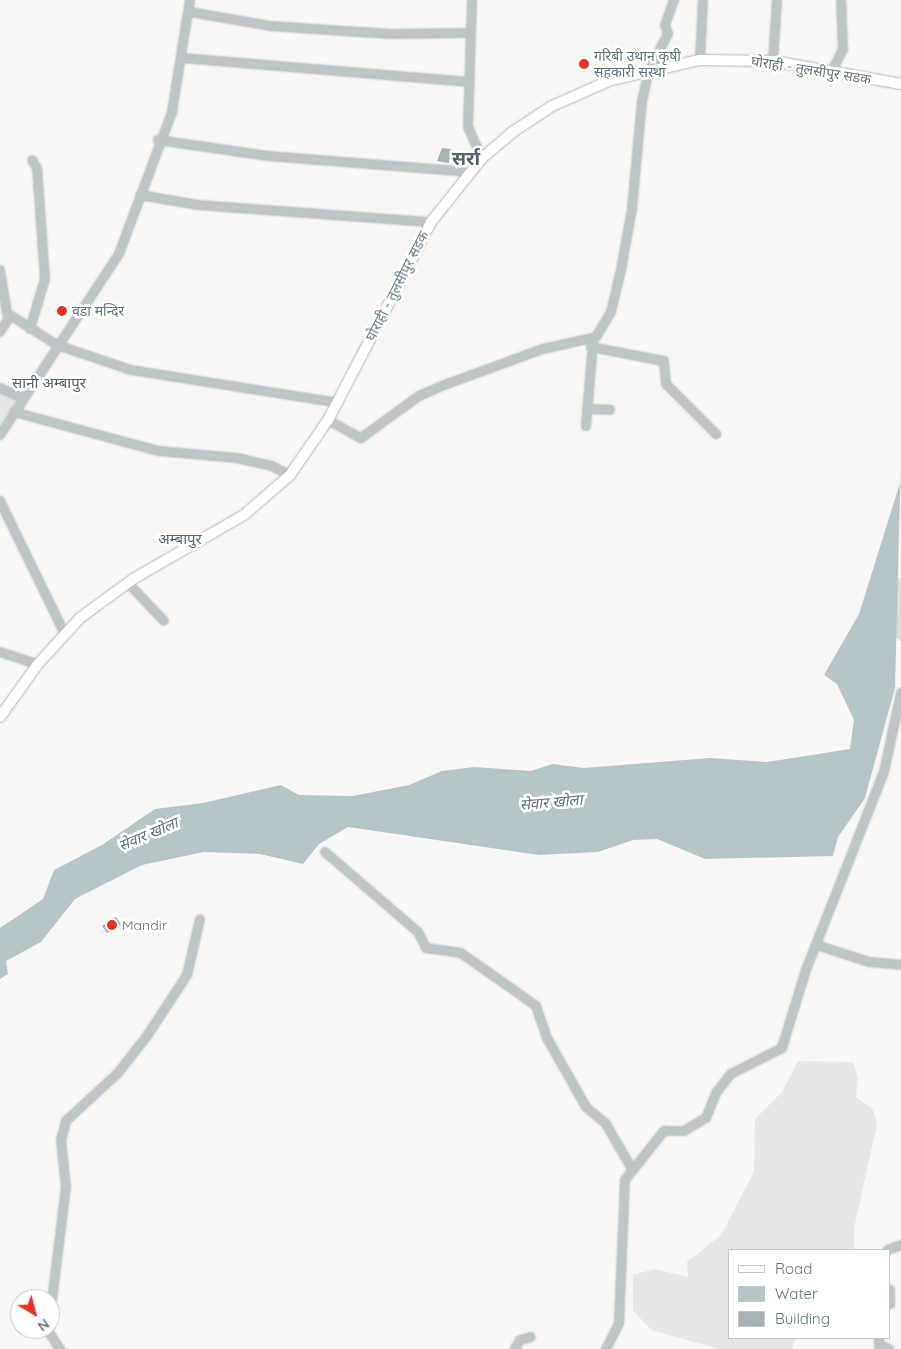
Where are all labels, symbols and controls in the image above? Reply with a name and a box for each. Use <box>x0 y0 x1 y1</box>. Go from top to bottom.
place label: गरिबी उथान कृषी सहकारी सस्था <box>594 48 681 80</box>
street label: घोराही - तुलसीपुर सडक <box>750 52 872 88</box>
marker: गरिबी उथान कृषी सहकारी सस्था <box>578 58 590 70</box>
district label: सर्रा <box>452 148 480 170</box>
street label: घोराही - तुलसीपुर सडक <box>362 228 432 344</box>
place label: वडा मन्दिर <box>72 303 124 319</box>
marker: वडा मन्दिर <box>56 305 68 317</box>
district label: सानी अम्बापुर <box>12 374 86 392</box>
district label: अम्बापुर <box>158 530 202 548</box>
water label: सेवार खोला <box>519 790 583 814</box>
water label: सेवार खोला <box>116 813 180 855</box>
place label: Mandir <box>122 917 167 933</box>
marker: Mandir <box>106 919 118 931</box>
legend <box>728 1249 891 1339</box>
text: Road <box>775 1259 812 1278</box>
text: Water <box>775 1284 818 1303</box>
north arrow <box>10 1289 60 1339</box>
text: Building <box>775 1309 830 1328</box>
text: N <box>34 1315 53 1335</box>

